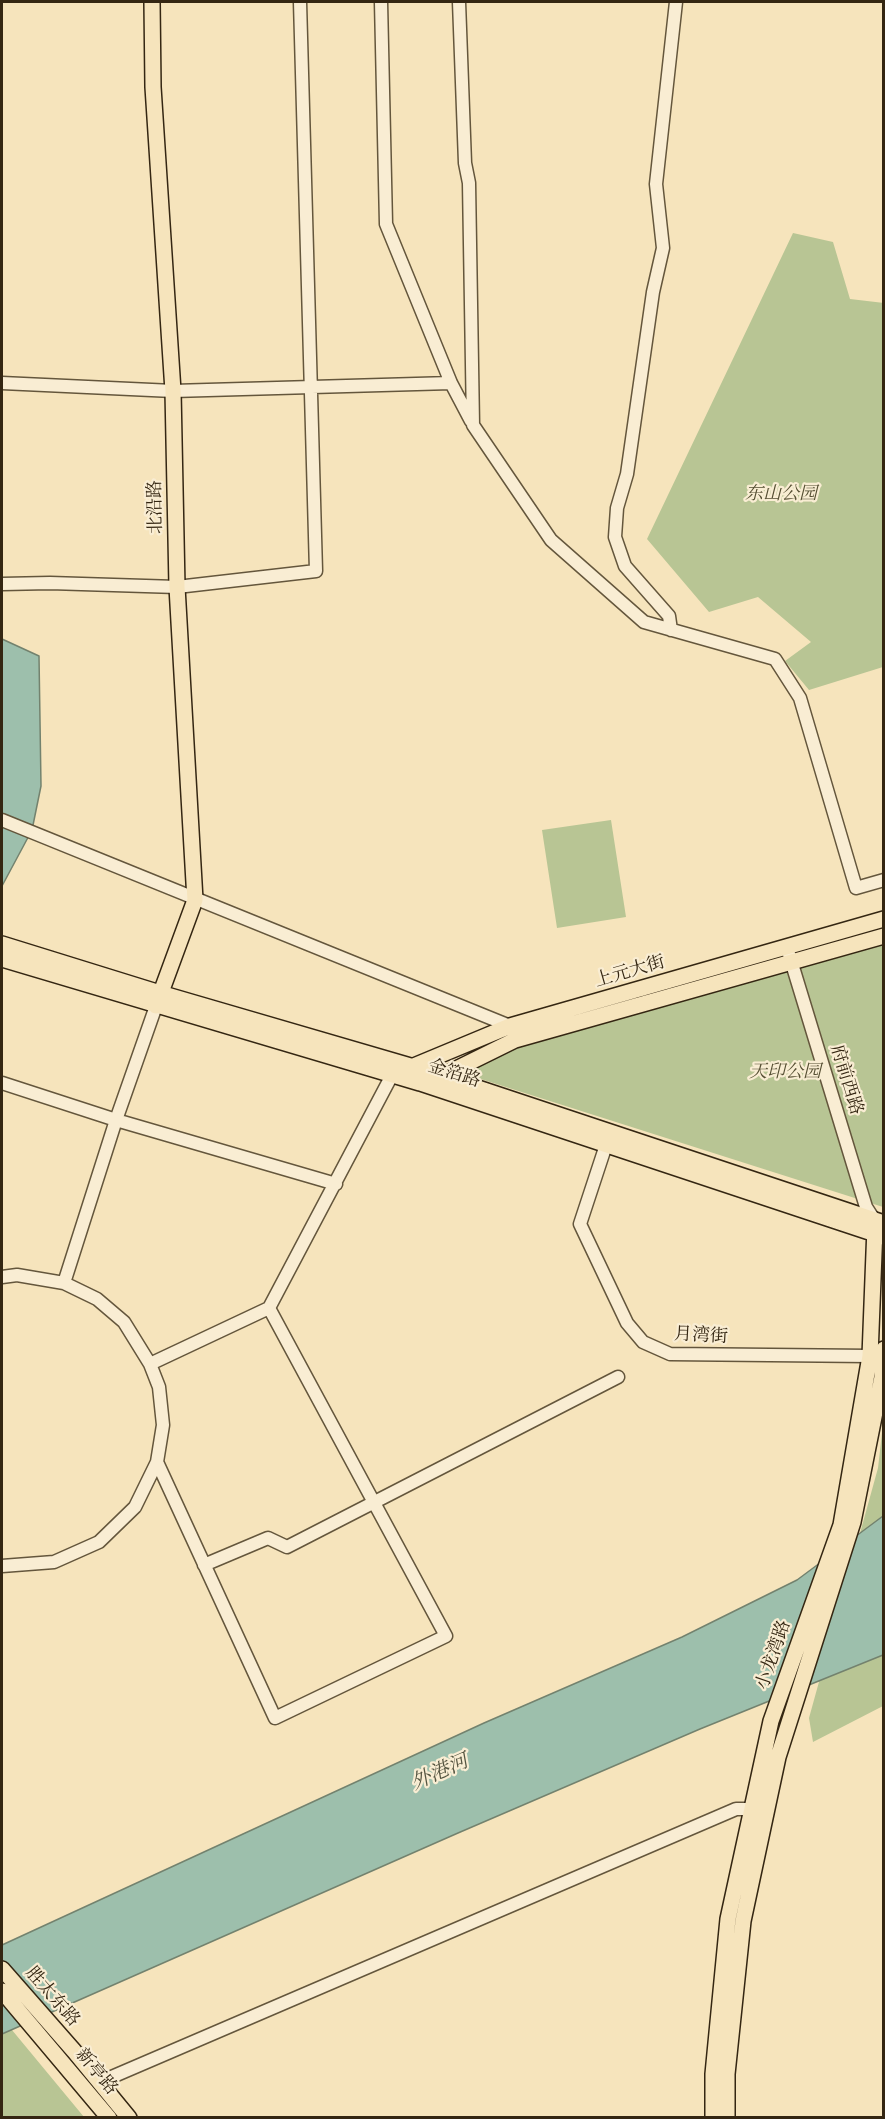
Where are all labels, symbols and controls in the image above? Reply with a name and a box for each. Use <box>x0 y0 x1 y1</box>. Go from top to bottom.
street label: 北沿路 <box>145 480 167 534</box>
park label: 东山公园 <box>745 484 817 506</box>
street label: 上元大街 <box>592 952 668 992</box>
street label: 府前西路 <box>825 1042 867 1118</box>
street label: 金箔路 <box>425 1055 483 1093</box>
park label: 天印公园 <box>749 1062 821 1084</box>
street label: 月湾街 <box>673 1324 729 1348</box>
street label: 小龙湾路 <box>752 1617 796 1693</box>
water label: 外港河 <box>408 1750 472 1796</box>
street label: 胜太东路 <box>20 1963 84 2031</box>
street label: 新亭路 <box>70 2044 122 2100</box>

